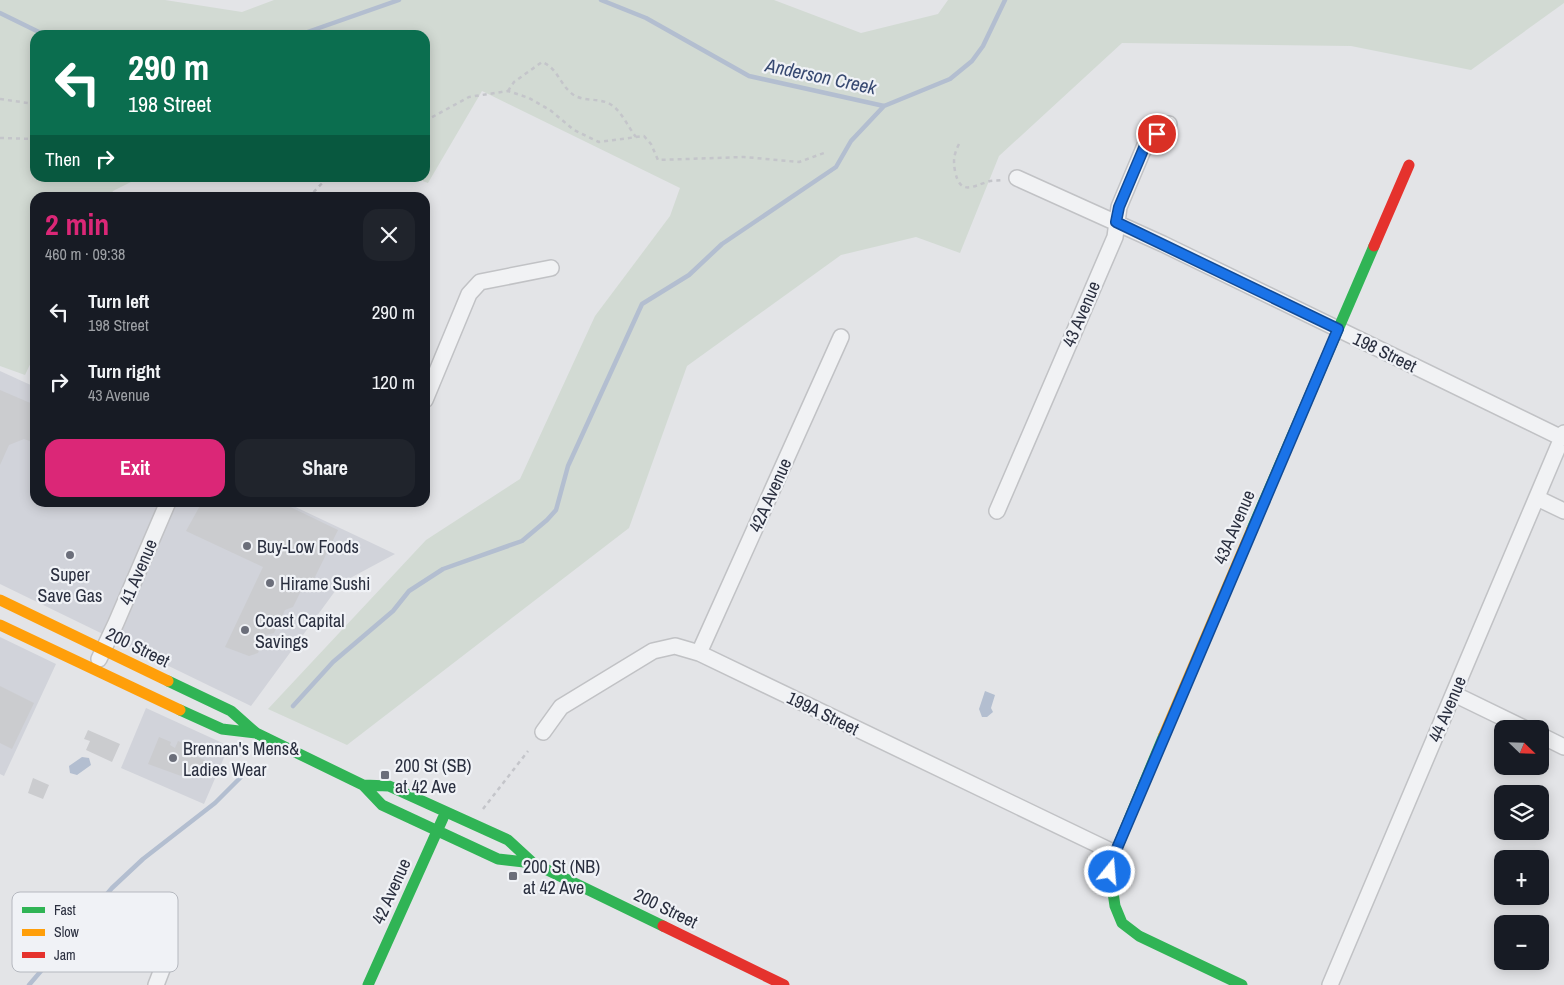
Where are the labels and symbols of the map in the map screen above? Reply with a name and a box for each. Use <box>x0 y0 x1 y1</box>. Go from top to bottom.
water label: Anderson Creek <box>762 51 880 101</box>
pin <box>1136 113 1178 155</box>
street label: 43 Avenue <box>1056 277 1106 351</box>
street label: 198 Street <box>1349 326 1421 378</box>
street label: 42A Avenue <box>743 454 797 536</box>
street label: 43A Avenue <box>1207 486 1261 568</box>
place label: Buy-Low Foods <box>257 534 359 559</box>
street label: 41 Avenue <box>113 535 163 609</box>
marker: Buy-Low Foods <box>241 540 253 552</box>
marker: Super Save Gas <box>64 549 76 561</box>
place label: Super Save Gas <box>38 562 102 608</box>
place label: Hirame Sushi <box>280 571 370 596</box>
marker: Hirame Sushi <box>264 577 276 589</box>
place label: Coast Capital Savings <box>255 608 344 654</box>
street label: 200 Street <box>102 621 174 673</box>
marker: Coast Capital Savings <box>239 624 251 636</box>
street label: 44 Avenue <box>1422 672 1472 746</box>
street label: 199A Street <box>783 685 863 741</box>
north arrow <box>1494 720 1549 775</box>
place label: Brennan's Mens& Ladies Wear <box>183 736 299 782</box>
marker: Brennan's Mens& Ladies Wear <box>167 752 179 764</box>
place label: 200 St (SB) at 42 Ave <box>395 753 471 799</box>
marker: 200 St (SB) at 42 Ave <box>379 769 391 781</box>
position arrow <box>1083 845 1135 897</box>
street label: 42 Avenue <box>365 854 417 928</box>
place label: 200 St (NB) at 42 Ave <box>523 854 600 900</box>
marker: 200 St (NB) at 42 Ave <box>507 870 519 882</box>
street label: 200 Street <box>630 882 702 934</box>
legend <box>12 892 178 972</box>
text: Fast <box>54 901 76 919</box>
text: Slow <box>54 923 80 941</box>
text: Jam <box>54 946 76 964</box>

